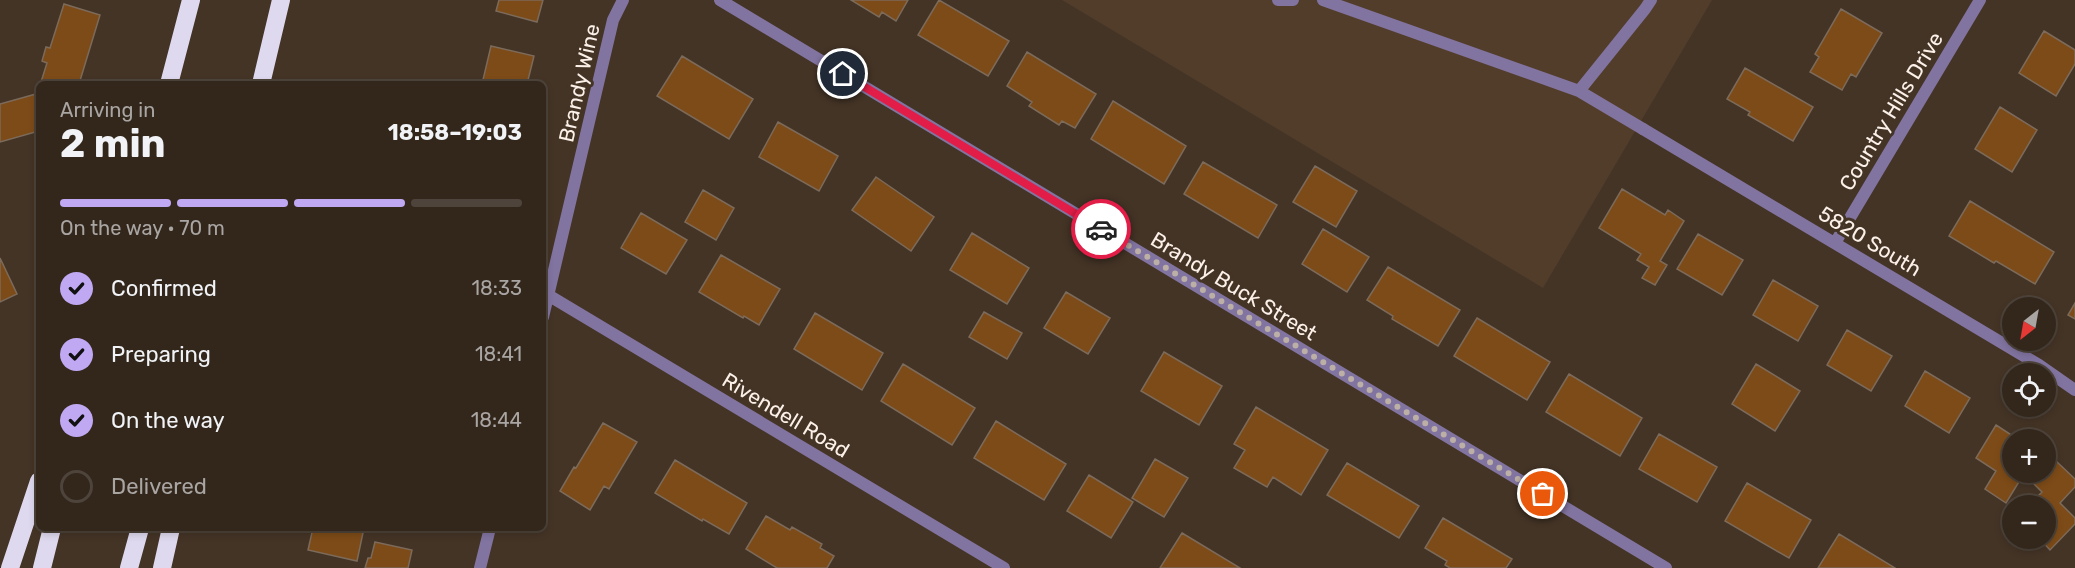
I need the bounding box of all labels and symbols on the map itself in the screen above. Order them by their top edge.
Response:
street label: Brandy Wine [553,21,605,145]
street label: Country Hills Drive [1834,27,1948,195]
pin [817,48,868,99]
courier [1071,199,1131,259]
street label: 5820 South [1814,201,1926,281]
street label: Brandy Buck Street [1146,226,1322,346]
north arrow [2002,297,2056,351]
street label: Rivendell Road [718,367,854,463]
pin [1517,468,1568,519]

